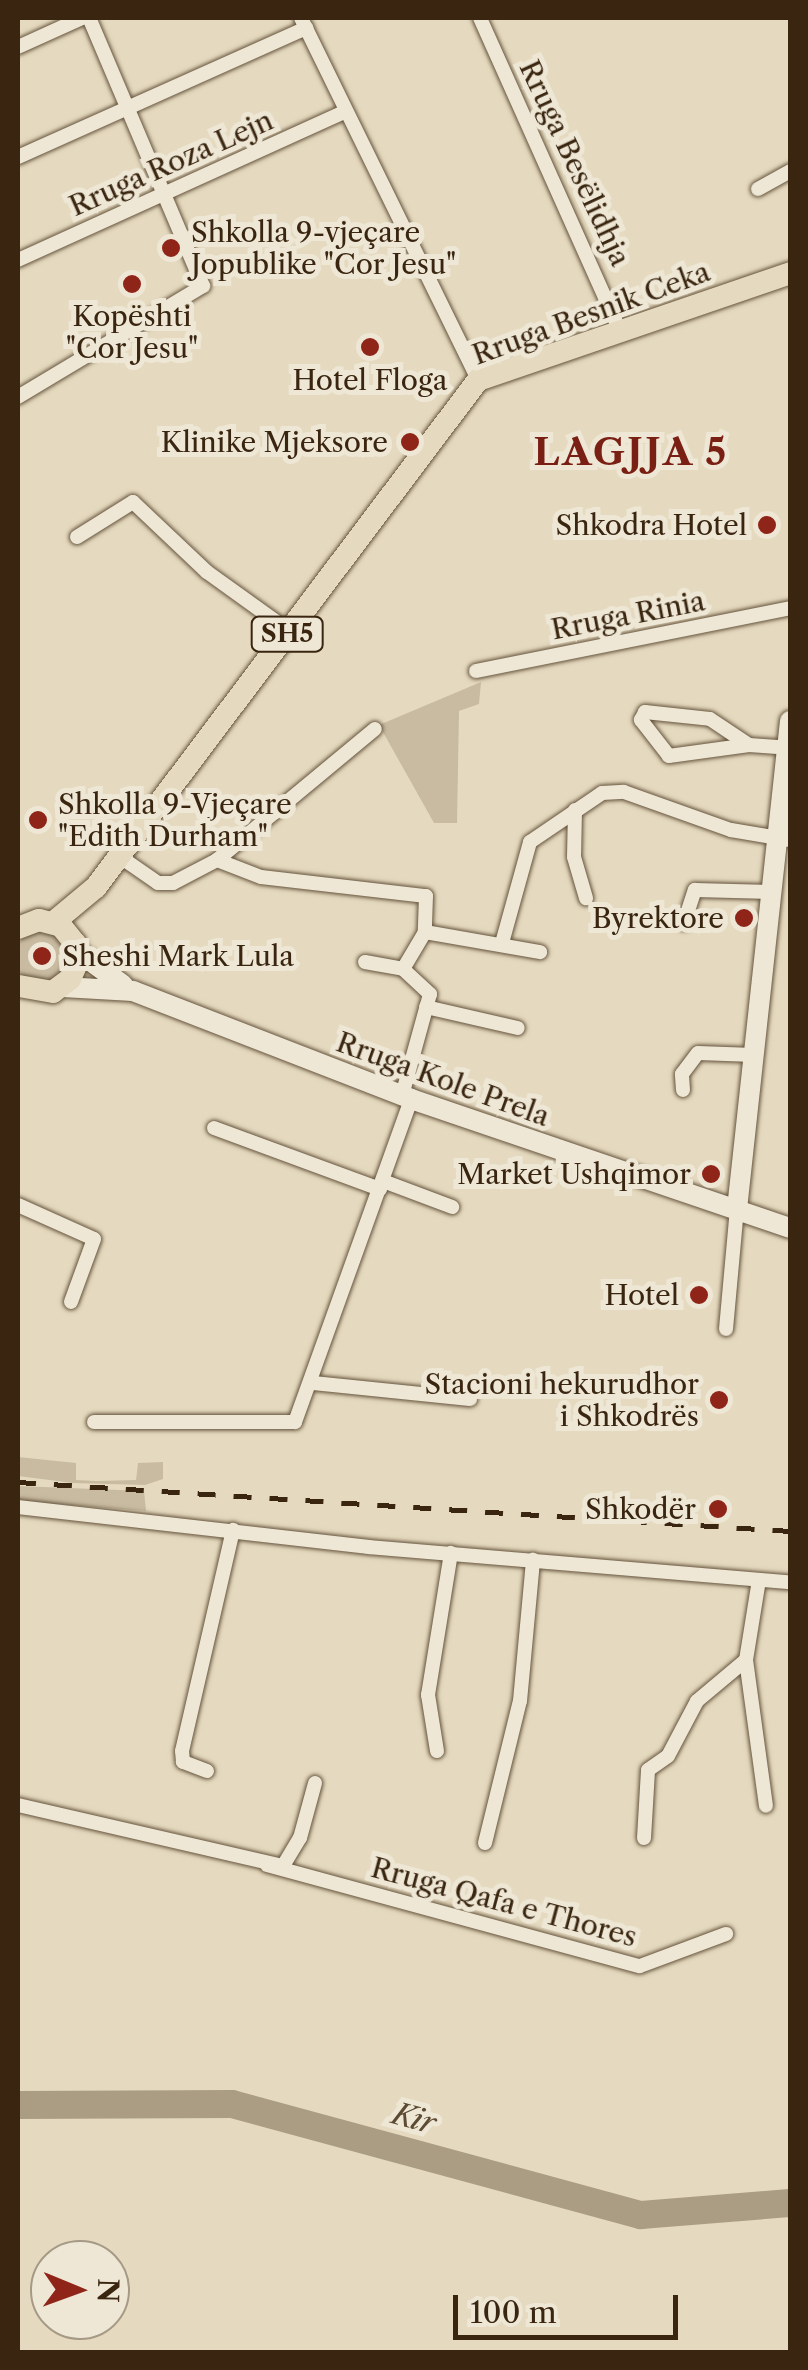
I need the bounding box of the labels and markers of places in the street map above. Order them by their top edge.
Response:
place label: Shkolla 9-vjeçare Jopublike "Cor Jesu" [191,215,457,281]
marker: Shkolla 9-vjeçare Jopublike "Cor Jesu" [160,237,182,259]
marker: Kopështi "Cor Jesu" [121,273,143,295]
place label: Kopështi "Cor Jesu" [65,299,199,365]
marker: Hotel Floga [359,336,381,358]
place label: Hotel Floga [293,363,447,397]
place label: Klinike Mjeksore [161,425,388,459]
marker: Klinike Mjeksore [397,429,423,455]
place label: Shkodra Hotel [555,508,747,542]
marker: Shkodra Hotel [756,514,778,536]
place label: Shkolla 9-Vjeçare "Edith Durham" [58,787,292,853]
marker: Shkolla 9-Vjeçare "Edith Durham" [27,809,49,831]
place label: Byrektore [592,901,724,935]
marker: Byrektore [733,907,755,929]
place label: Sheshi Mark Lula [62,939,295,973]
marker: Sheshi Mark Lula [31,945,53,967]
place label: Market Ushqimor [457,1157,691,1191]
marker: Market Ushqimor [700,1163,722,1185]
place label: Hotel [605,1278,679,1312]
marker: Hotel [688,1284,710,1306]
place label: Stacioni hekurudhor i Shkodrës [424,1367,699,1433]
marker: Stacioni hekurudhor i Shkodrës [708,1389,730,1411]
place label: Shkodër [585,1492,696,1526]
marker: Shkodër [705,1496,731,1522]

